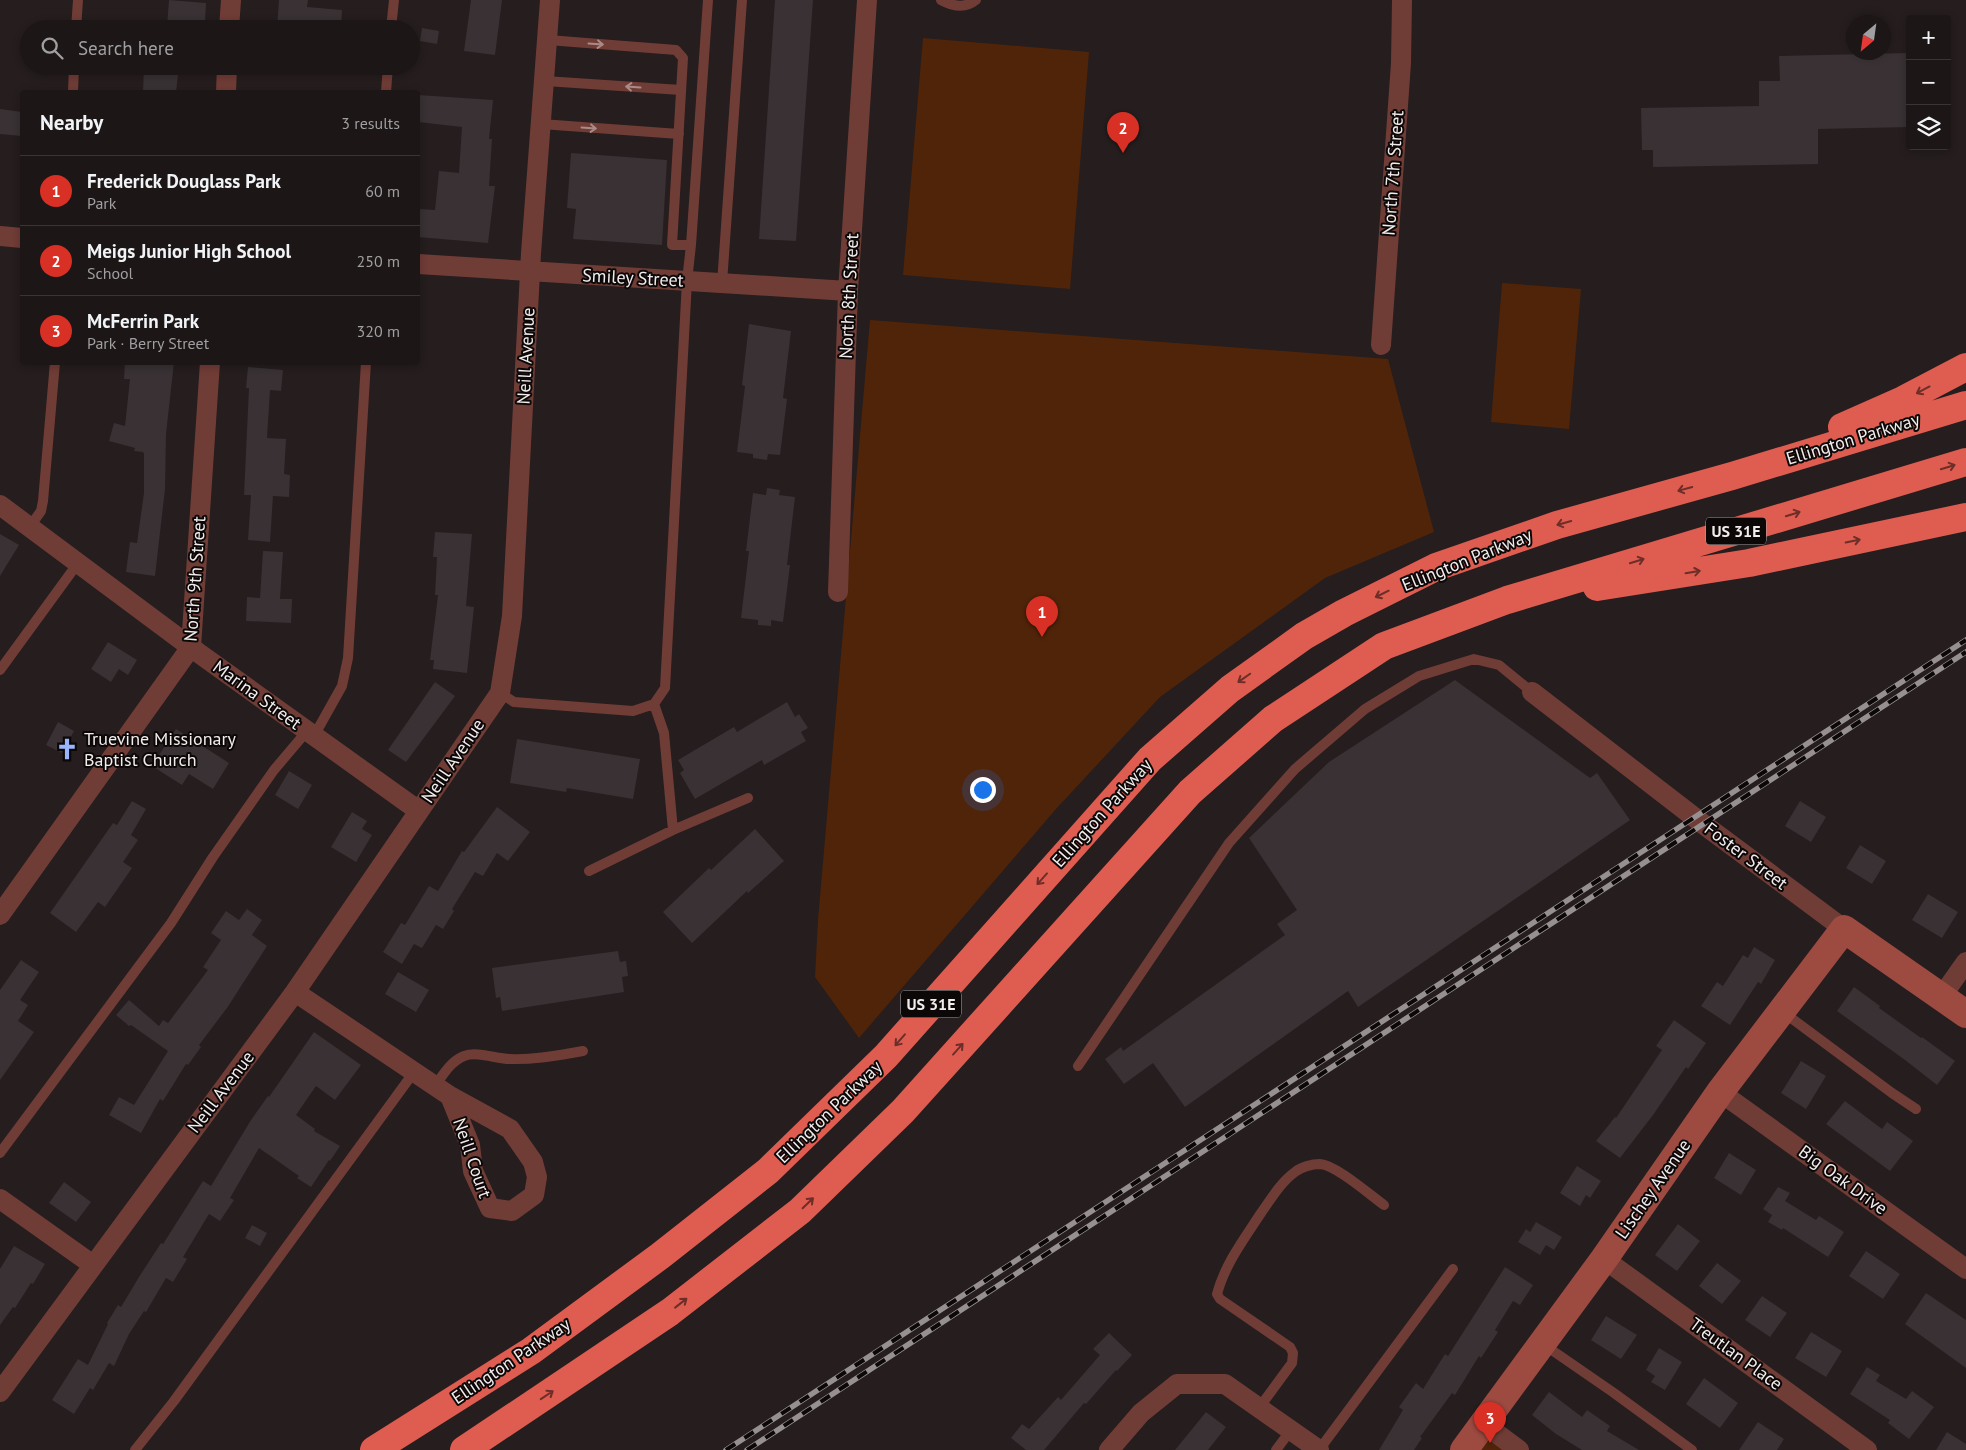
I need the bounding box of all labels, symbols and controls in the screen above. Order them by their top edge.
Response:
north arrow [1846,15,1891,60]
map controls [1906,15,1951,150]
button: + [1906,15,1951,60]
search box [20,20,420,75]
icon: search [38,34,66,62]
text: Search here [78,36,174,60]
one-way arrow [588,39,604,48]
button: − [1906,60,1951,105]
one-way arrow [625,82,641,91]
button: layers [1906,105,1951,150]
text: Nearby [40,109,103,136]
street label: North 7th Street [1377,110,1408,236]
pin: 2 [1107,112,1139,153]
text: 3 results [341,113,400,133]
one-way arrow [581,123,597,133]
text: Frederick Douglass Park [87,169,281,193]
text: 1 [51,181,61,201]
text: 60 m [365,181,400,201]
text: Park [87,193,116,213]
street label: North 8th Street [834,233,863,359]
text: Meigs Junior High School [87,239,291,263]
text: 2 [51,251,61,271]
text: 250 m [357,251,400,271]
text: School [87,263,133,283]
street label: Smiley Street [582,263,684,292]
street label: Neill Avenue [511,307,540,405]
text: McFerrin Park [87,309,199,333]
text: 3 [51,321,61,341]
text: 320 m [357,321,400,341]
text: Park · Berry Street [87,333,209,353]
one-way arrow [1916,386,1931,395]
street label: Ellington Parkway [1783,407,1923,470]
one-way arrow [1940,462,1956,472]
one-way arrow [1677,485,1693,495]
one-way arrow [1784,508,1800,518]
street label: North 9th Street [179,515,210,642]
one-way arrow [1557,518,1573,528]
road number: US 31E [1706,518,1766,544]
street label: Ellington Parkway [1398,523,1536,596]
one-way arrow [1844,536,1860,545]
one-way arrow [1629,555,1645,565]
one-way arrow [1685,567,1701,577]
one-way arrow [1375,590,1390,599]
pin: 1 [1026,596,1058,637]
street label: Marina Street [209,655,306,734]
one-way arrow [1238,673,1251,684]
street label: Neill Avenue [416,714,489,807]
place label: Truevine Missionary Baptist Church [84,727,237,771]
church icon: Truevine Missionary Baptist Church [54,736,80,762]
street label: Ellington Parkway [1047,753,1157,872]
your location [970,777,996,803]
street label: Foster Street [1700,817,1793,894]
one-way arrow [1037,873,1048,886]
road number: US 31E [901,991,961,1018]
one-way arrow [895,1033,906,1046]
one-way arrow [952,1042,964,1055]
street label: Neill Avenue [182,1046,259,1137]
street label: Ellington Parkway [771,1055,887,1168]
street label: Neill Court [448,1115,497,1201]
street label: Lischey Avenue [1610,1134,1695,1243]
street label: Big Oak Drive [1794,1140,1892,1220]
one-way arrow [802,1197,814,1209]
one-way arrow [674,1298,687,1309]
street label: Ellington Parkway [447,1312,575,1409]
street label: Treutlan Place [1685,1312,1787,1395]
one-way arrow [540,1390,554,1401]
pin: 3 [1474,1402,1506,1443]

